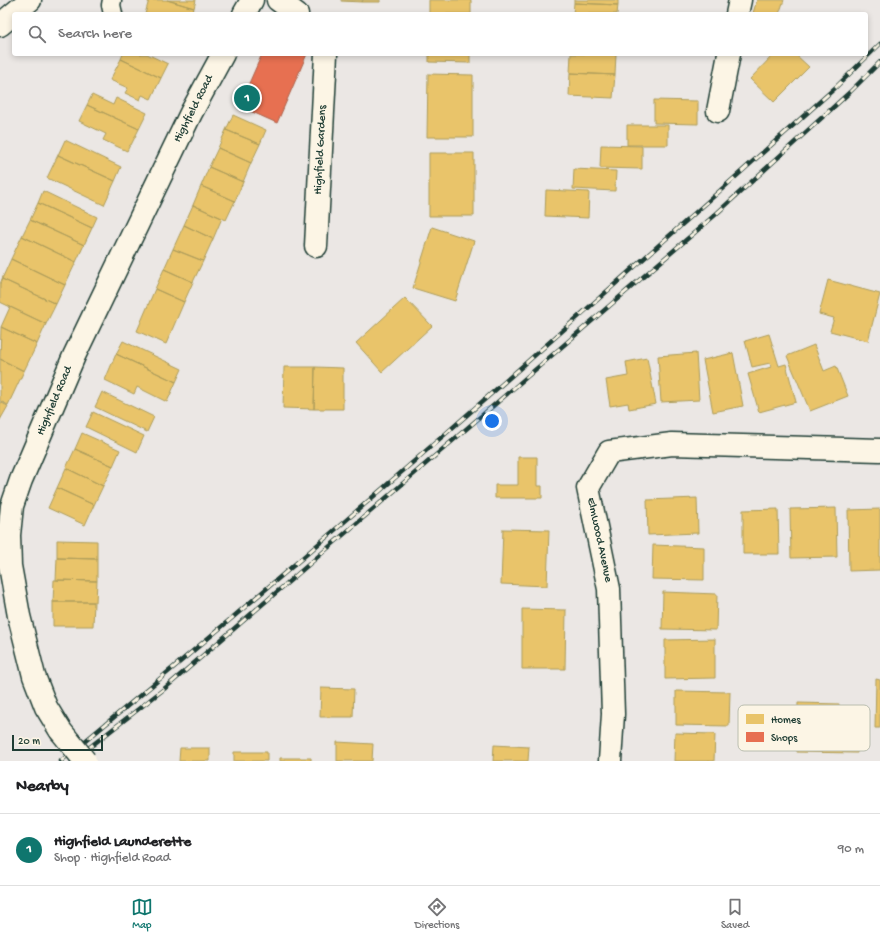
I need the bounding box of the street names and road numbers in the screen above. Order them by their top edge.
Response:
street label: Highfield Road [171,72,217,145]
street label: Highfield Gardens [312,104,330,195]
street label: Highfield Road [34,363,76,438]
street label: Elmwood Avenue [583,496,615,584]

